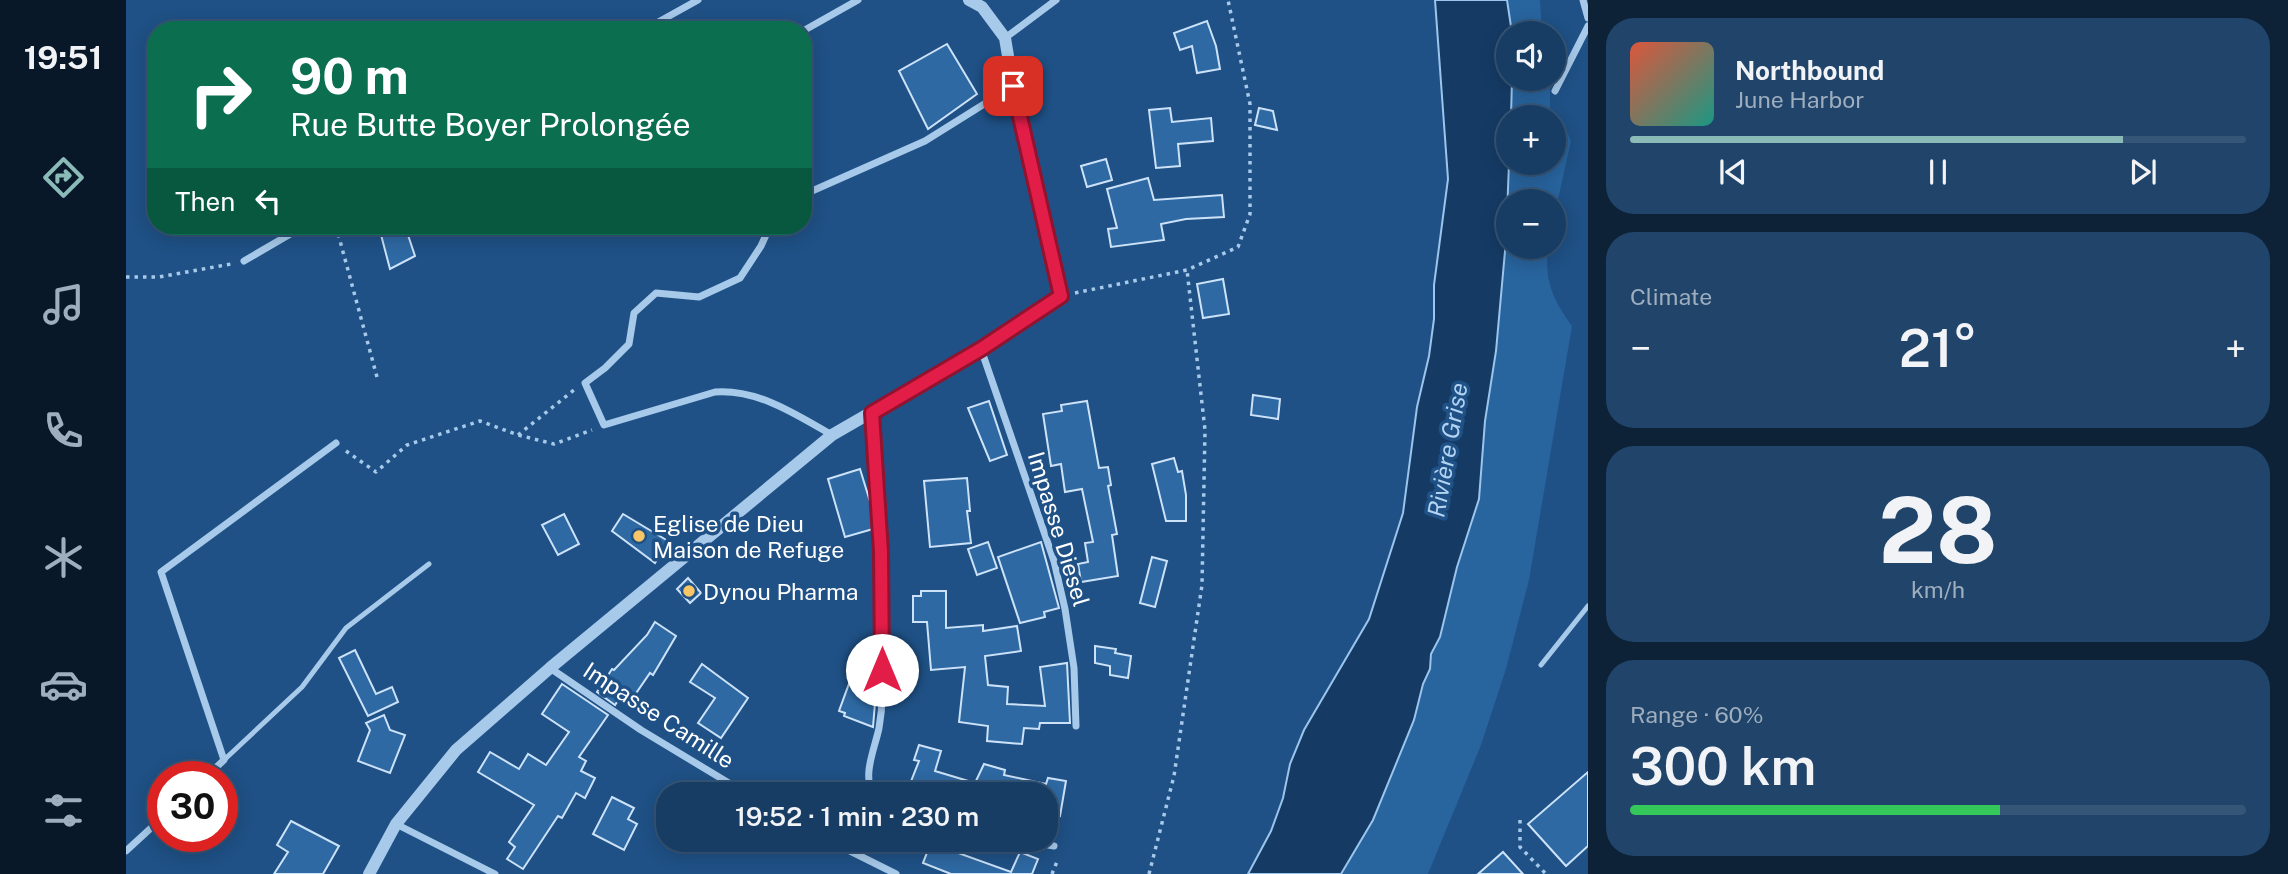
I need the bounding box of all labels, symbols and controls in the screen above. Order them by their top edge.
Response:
map controls [1496,21,1566,259]
button: sound [1496,21,1566,91]
text: 19:51 [24,39,102,76]
text: 90 m [290,47,409,105]
icon: right [175,49,266,140]
text: Northbound [1735,55,1884,86]
pin [983,56,1043,116]
icon: arrive [994,67,1032,105]
text: June Harbor [1735,86,1864,113]
button: + [1496,105,1566,175]
text: Rue Butte Boyer Prolongée [290,106,691,143]
icon: directions [39,153,88,202]
icon: previous [1714,153,1752,191]
icon: pause [1919,153,1957,191]
icon: next [2124,153,2162,191]
icon: left [249,182,287,220]
text: Then [175,186,235,217]
button: − [1496,189,1566,259]
icon: music [39,280,88,329]
text: Climate [1630,283,1712,310]
text: 21° [1899,318,1977,379]
text: − [1630,326,1651,371]
text: + [2225,326,2246,371]
water label: Rivière Grise [1421,381,1473,519]
icon: phone [39,406,88,455]
street label: Impasse Diesel [1023,448,1095,610]
text: 28 [1879,477,1997,583]
place label: Eglise de Dieu Maison de Refuge [653,510,844,563]
marker: Eglise de Dieu Maison de Refuge [631,528,647,544]
icon: climate [39,533,88,582]
text: km/h [1911,576,1965,603]
place label: Dynou Pharma [703,578,859,605]
marker: Dynou Pharma [681,583,697,599]
position arrow [845,633,919,707]
street label: Impasse Camille [578,656,740,774]
icon: car [39,660,88,709]
text: Range · 60% [1630,701,1763,728]
text: 300 km [1630,736,1816,797]
speed limit sign: 30 [147,761,238,852]
icon: filters [39,786,88,835]
text: 19:52 · 1 min · 230 m [735,801,979,832]

